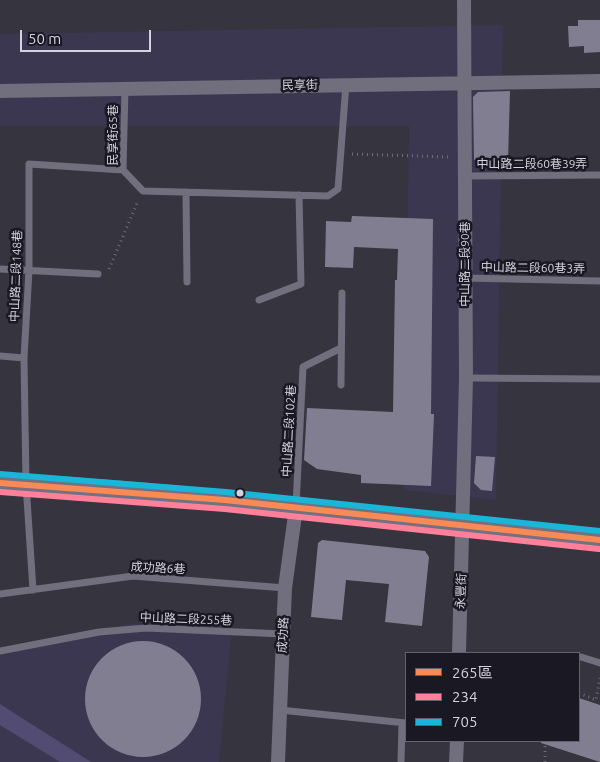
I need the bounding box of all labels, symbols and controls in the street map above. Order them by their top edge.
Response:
scale bar [22,20,154,52]
text: 50 m [28,30,61,47]
street label: 民享街 [282,77,318,93]
street label: 民享街65巷 [106,104,120,166]
street label: 中山路二段60巷39弄 [476,157,588,171]
street label: 中山路二段90巷 [458,221,472,307]
street label: 中山路二段148巷 [7,230,25,322]
street label: 中山路二段60巷3弄 [481,260,585,276]
street label: 中山路二段102巷 [279,385,299,477]
unlabelled marker [235,488,245,498]
street label: 成功路6巷 [130,559,186,577]
street label: 永豐街 [453,573,469,609]
street label: 中山路二段255巷 [140,610,232,628]
street label: 成功路 [275,617,291,653]
legend [405,652,580,742]
text: 265區 [452,664,492,681]
text: 234 [452,688,477,705]
text: 705 [452,713,477,730]

